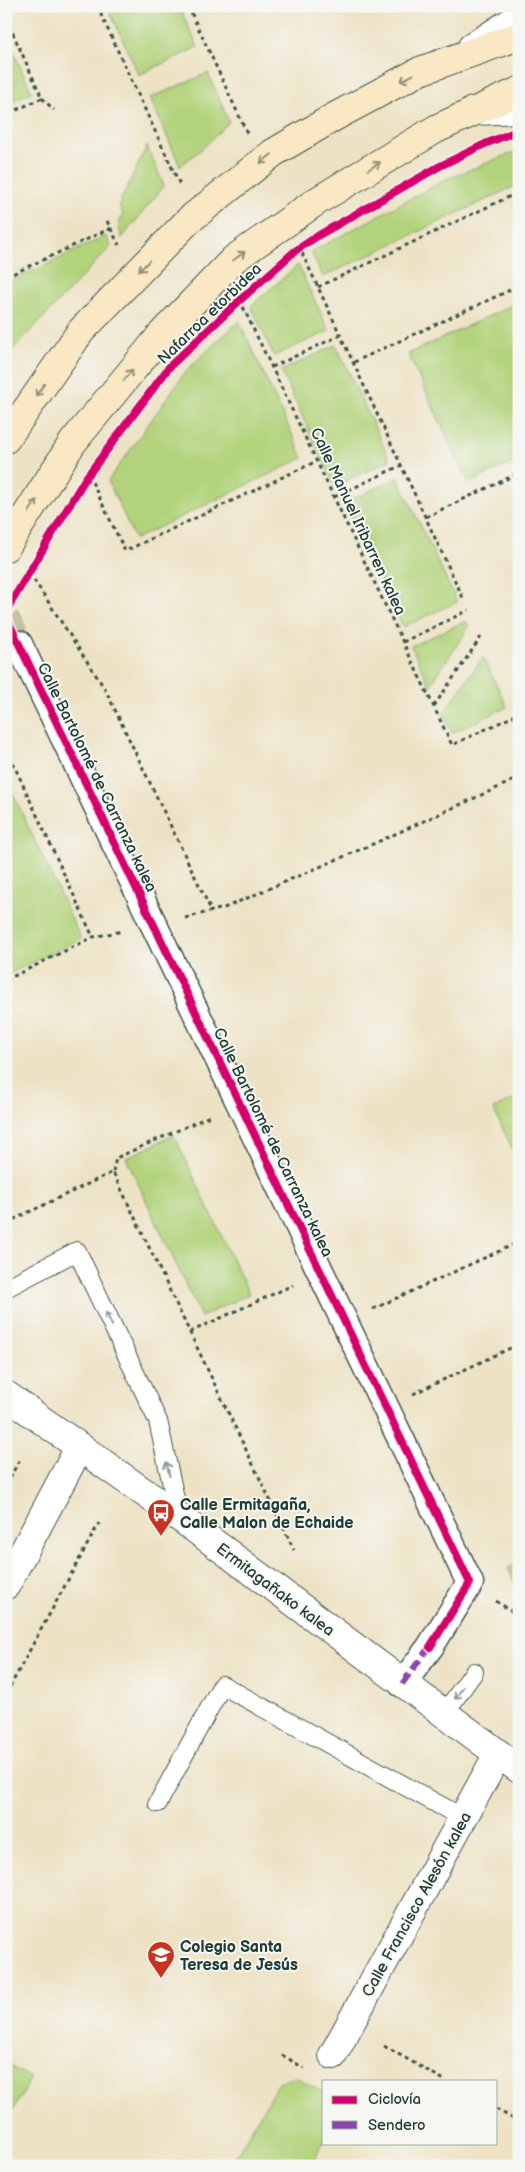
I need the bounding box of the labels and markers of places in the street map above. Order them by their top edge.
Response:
place label: Calle Ermitagaña, Calle Malon de Echaide [180,1496,354,1533]
bus stop icon: Calle Ermitagaña, Calle Malon de Echaide [146,1498,176,1537]
place label: Colegio Santa Teresa de Jesús [180,1938,298,1975]
school or university icon: Colegio Santa Teresa de Jesús [146,1940,176,1979]

